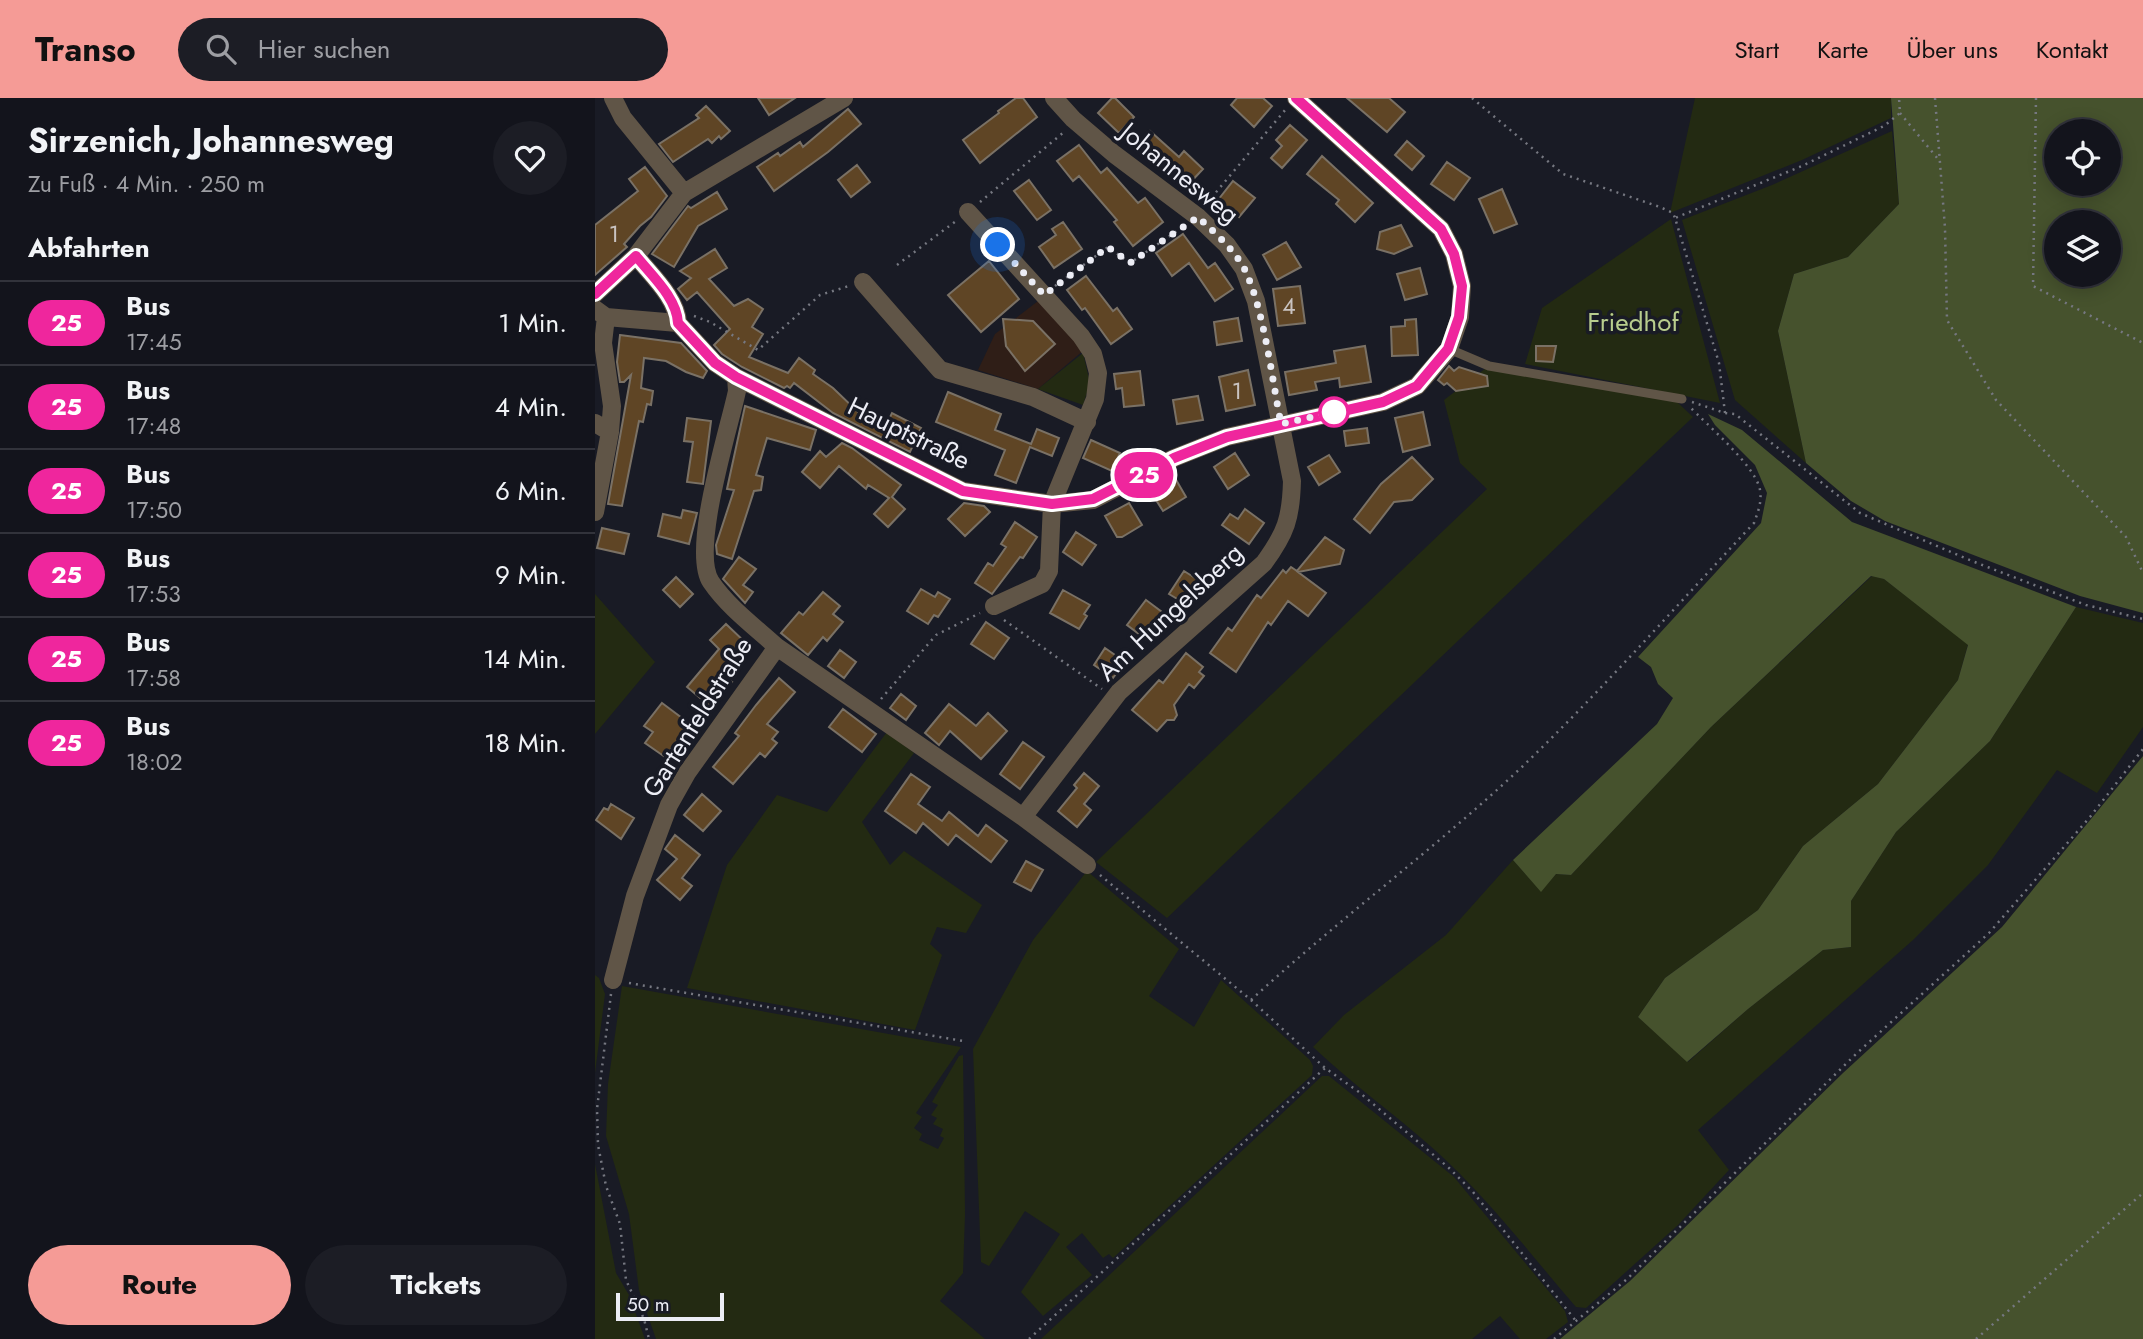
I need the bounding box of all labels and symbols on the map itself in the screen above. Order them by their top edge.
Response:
street label: Johannesweg [1110,111,1248,233]
house number: 1 [609,217,619,251]
your location [980,227,1015,262]
house number: 4 [1282,289,1296,323]
park label: Friedhof [1587,303,1679,341]
house number: 1 [1232,374,1242,408]
street label: Hauptstraße [841,387,977,479]
unlabelled marker [1319,397,1349,427]
line badge: 25 [1113,452,1175,498]
street label: Am Hungelsberg [1089,534,1251,690]
street label: Gartenfeldstraße [632,629,762,805]
scale bar [616,1290,725,1322]

